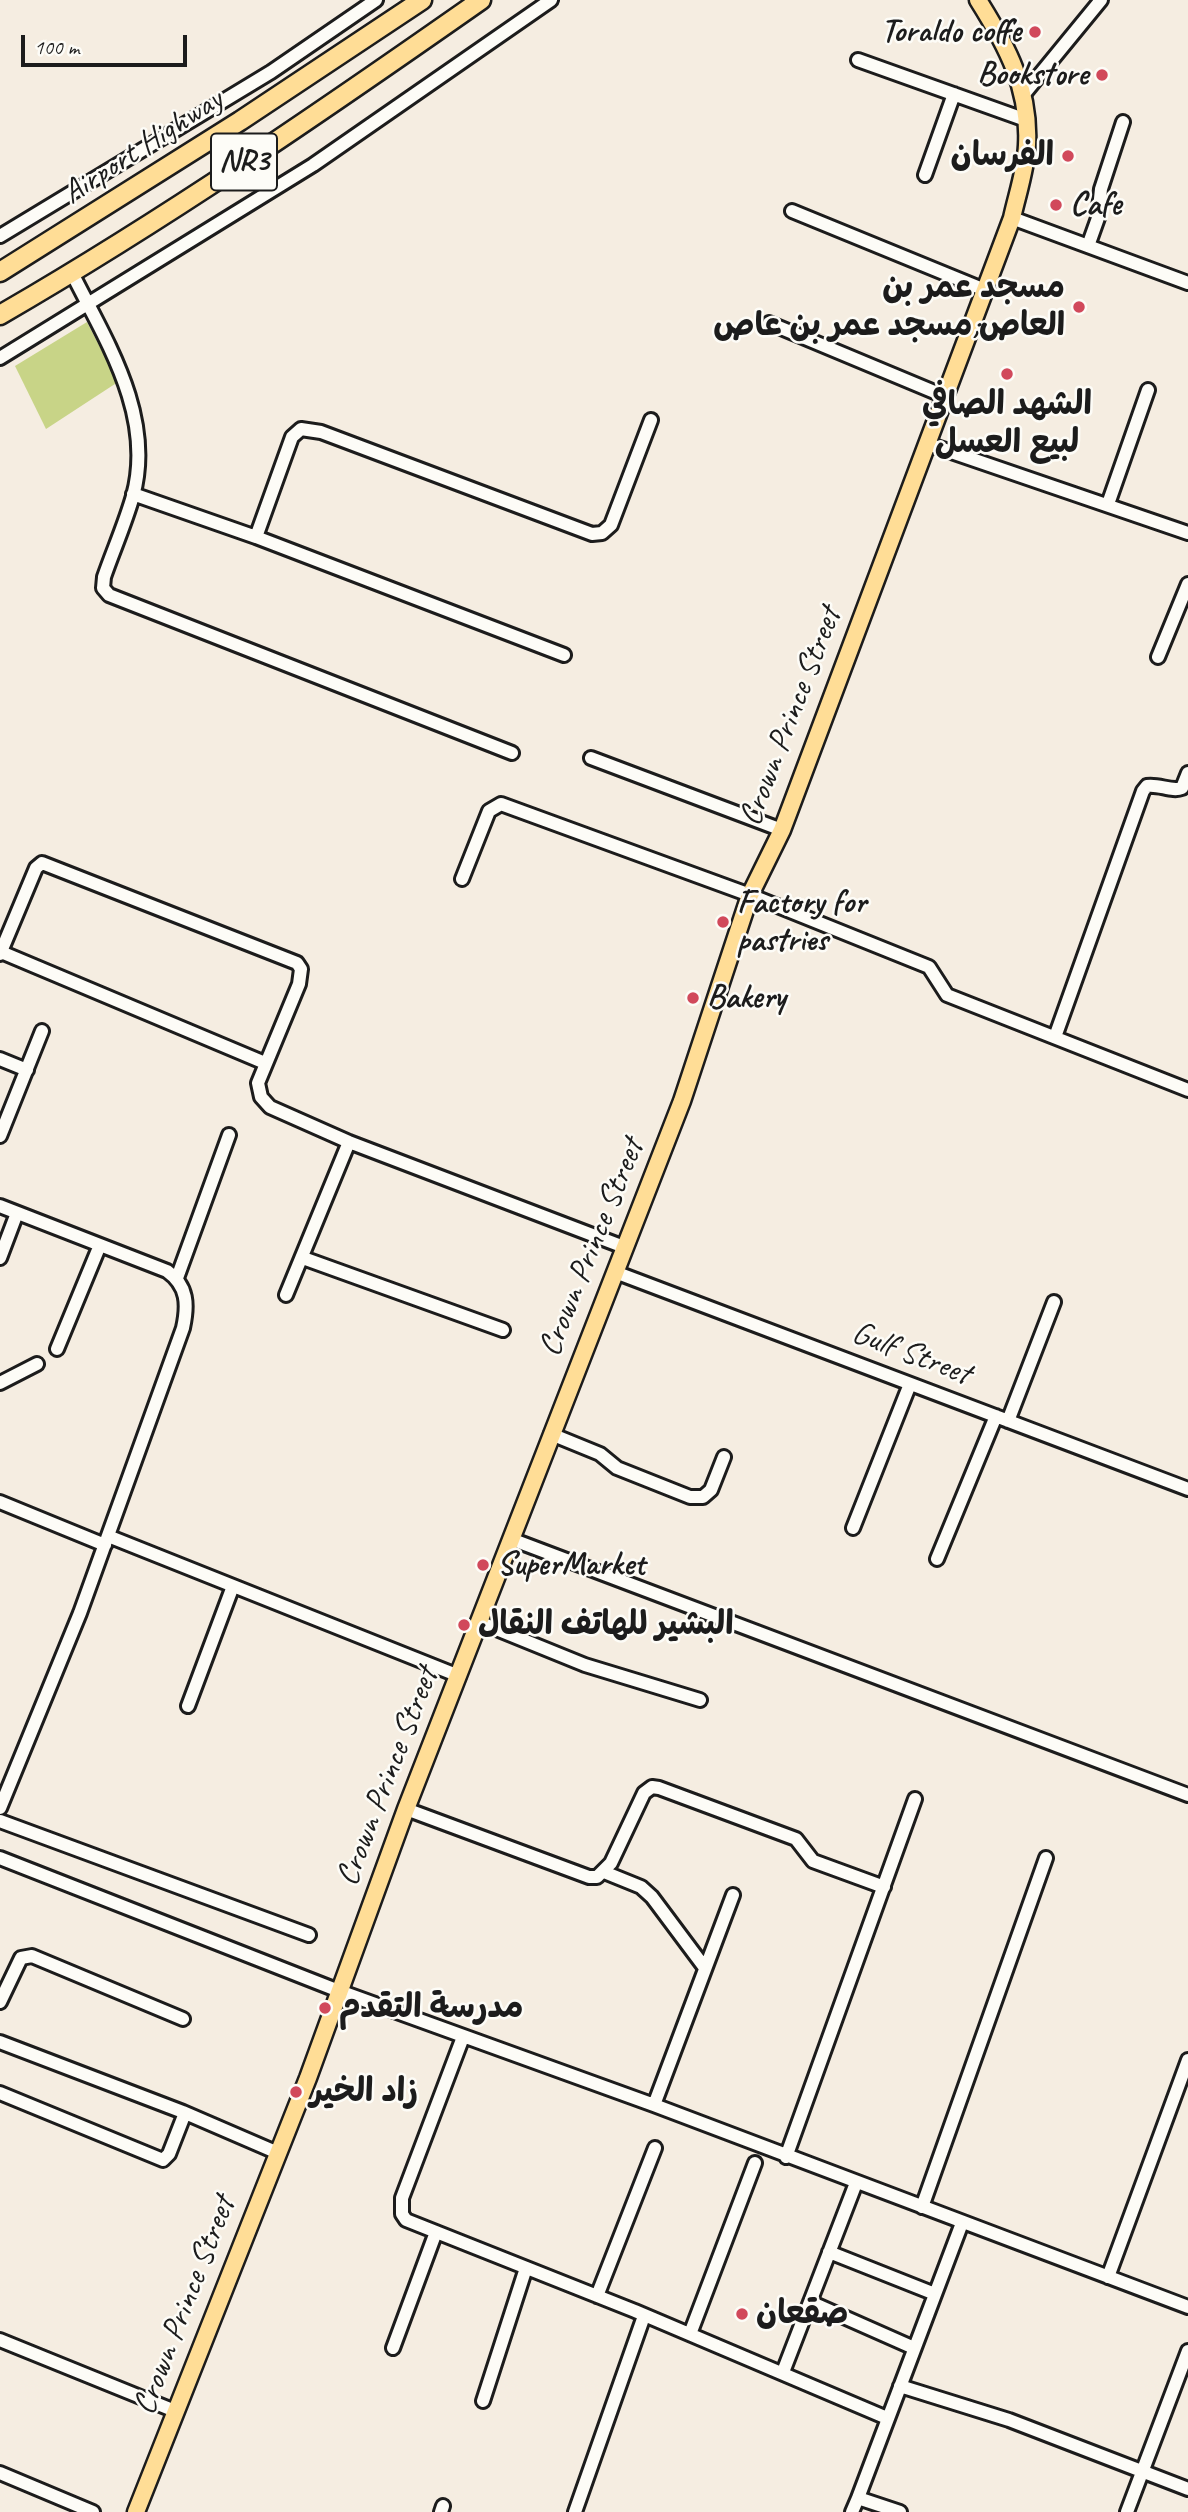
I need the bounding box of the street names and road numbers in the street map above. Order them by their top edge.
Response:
street label: Airport Highway [56,81,230,213]
road number: NR3 [211,134,277,190]
street label: Crown Prince Street [731,602,851,832]
street label: Crown Prince Street [531,1134,653,1362]
street label: Gulf Street [846,1313,976,1395]
street label: Crown Prince Street [328,1662,448,1892]
street label: Crown Prince Street [125,2191,245,2421]

